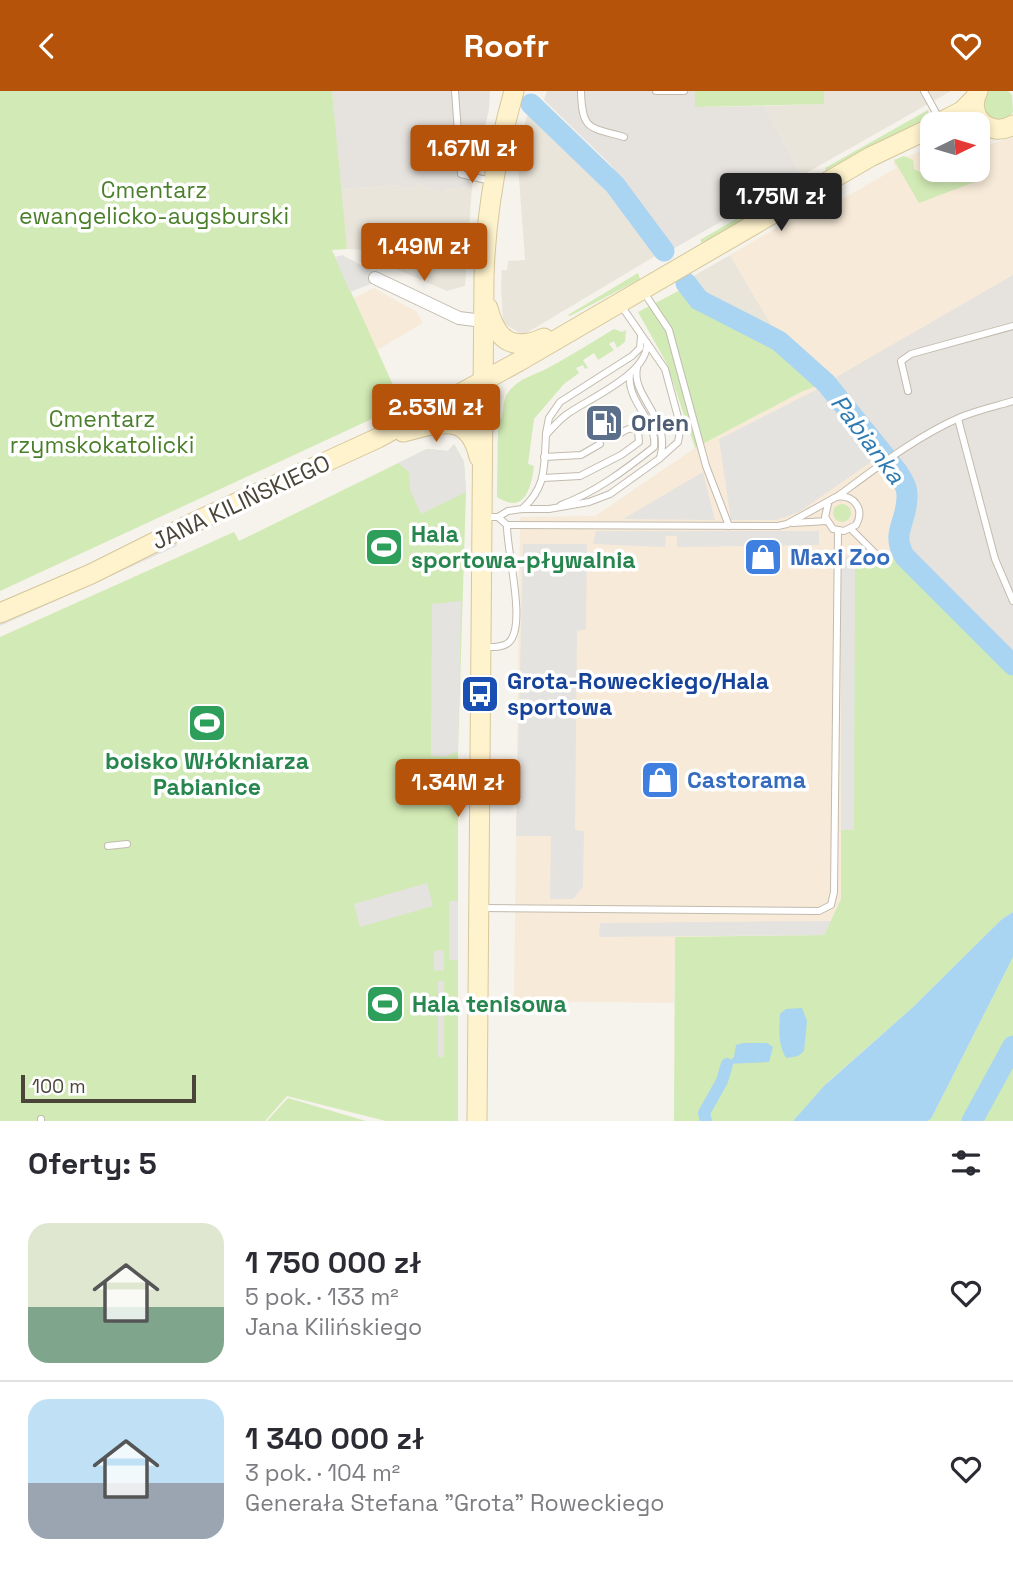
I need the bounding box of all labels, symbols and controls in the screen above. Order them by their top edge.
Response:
text: Roofr [464,26,549,66]
icon: back [28,27,66,65]
icon: heart [947,27,985,65]
north arrow [920,112,990,182]
map controls [920,112,990,182]
pin: 1.67M zł [400,125,544,185]
text: 1.67M zł [426,133,518,163]
pin: 1.75M zł [709,173,853,233]
park label: Cmentarz ewangelicko-augsburski [19,175,289,231]
text: 1.75M zł [736,181,826,211]
pin: 1.49M zł [352,223,496,283]
text: 1.49M zł [377,231,471,261]
pin: 2.53M zł [364,385,508,444]
water label: Pabianka [824,388,912,490]
text: 2.53M zł [388,392,484,422]
fuel station icon: Orlen [583,402,625,444]
park label: Cmentarz rzymskokatolicki [10,404,194,460]
place label: Orlen [631,408,689,438]
street label: JANA KILIŃSKIEGO [147,448,335,556]
place label: Hala sportowa-pływalnia [411,519,636,575]
sports icon: Hala sportowa-pływalnia [363,526,405,568]
shop icon: Maxi Zoo [742,536,784,578]
place label: Maxi Zoo [790,542,890,572]
place label: Grota-Roweckiego/Hala sportowa [507,666,769,722]
bus stop icon: Grota-Roweckiego/Hala sportowa [459,673,501,715]
sports icon: boisko Włókniarza Pabianice [186,702,228,744]
place label: boisko Włókniarza Pabianice [105,746,309,802]
pin: 1.34M zł [386,759,530,819]
shop icon: Castorama [639,759,681,801]
place label: Castorama [687,765,806,795]
text: 1.34M zł [411,767,505,797]
sports icon: Hala tenisowa [364,983,406,1025]
place label: Hala tenisowa [412,989,567,1019]
scale bar [21,1072,196,1104]
text: 100 m [32,1074,86,1099]
text: Oferty: 5 [28,1144,157,1183]
icon: filters [947,1144,985,1182]
text: 1 750 000 zł [245,1243,422,1282]
icon: home [84,1251,168,1335]
icon: heart [947,1274,985,1312]
text: 5 pok. · 133 m² [245,1282,399,1312]
text: Jana Kilińskiego [245,1312,422,1342]
text: 1 340 000 zł [245,1419,424,1458]
icon: home [84,1427,168,1511]
icon: heart [947,1450,985,1488]
text: 3 pok. · 104 m² [245,1458,400,1488]
text: Generała Stefana "Grota" Roweckiego [245,1488,665,1518]

